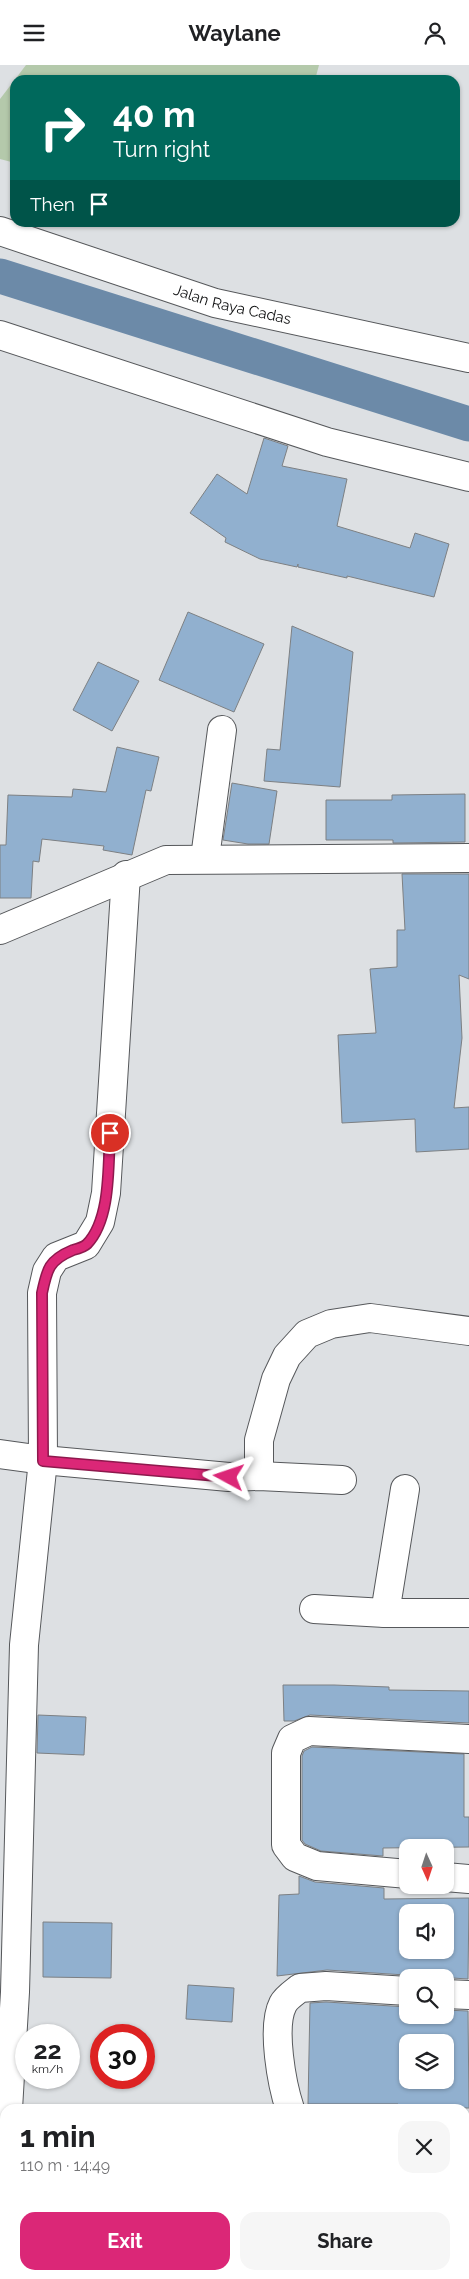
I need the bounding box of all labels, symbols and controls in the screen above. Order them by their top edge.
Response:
icon: menu [20,19,48,47]
icon: person [421,19,449,47]
text: Waylane [188,20,281,46]
text: 40 m [113,94,195,135]
icon: right [30,95,95,160]
text: Turn right [113,136,210,162]
icon: arrive [85,190,113,218]
text: Then [30,193,75,215]
street label: Jalan Raya Cadas [171,281,293,328]
pin [89,1112,131,1154]
icon: arrive [96,1119,124,1147]
position arrow [202,1450,254,1502]
north arrow [399,1839,454,1894]
map controls [399,1839,454,2089]
button: sound [399,1904,454,1959]
button: search [399,1969,454,2024]
speed limit sign: 30 [90,2024,155,2089]
button: layers [399,2034,454,2089]
text: 22 [33,2035,62,2065]
text: km/h [32,2062,63,2076]
text: 1 min [20,2119,96,2154]
button: close [398,2121,450,2173]
text: 110 m · 14:49 [20,2156,110,2175]
button: Exit [20,2212,230,2270]
button: Share [240,2212,450,2270]

